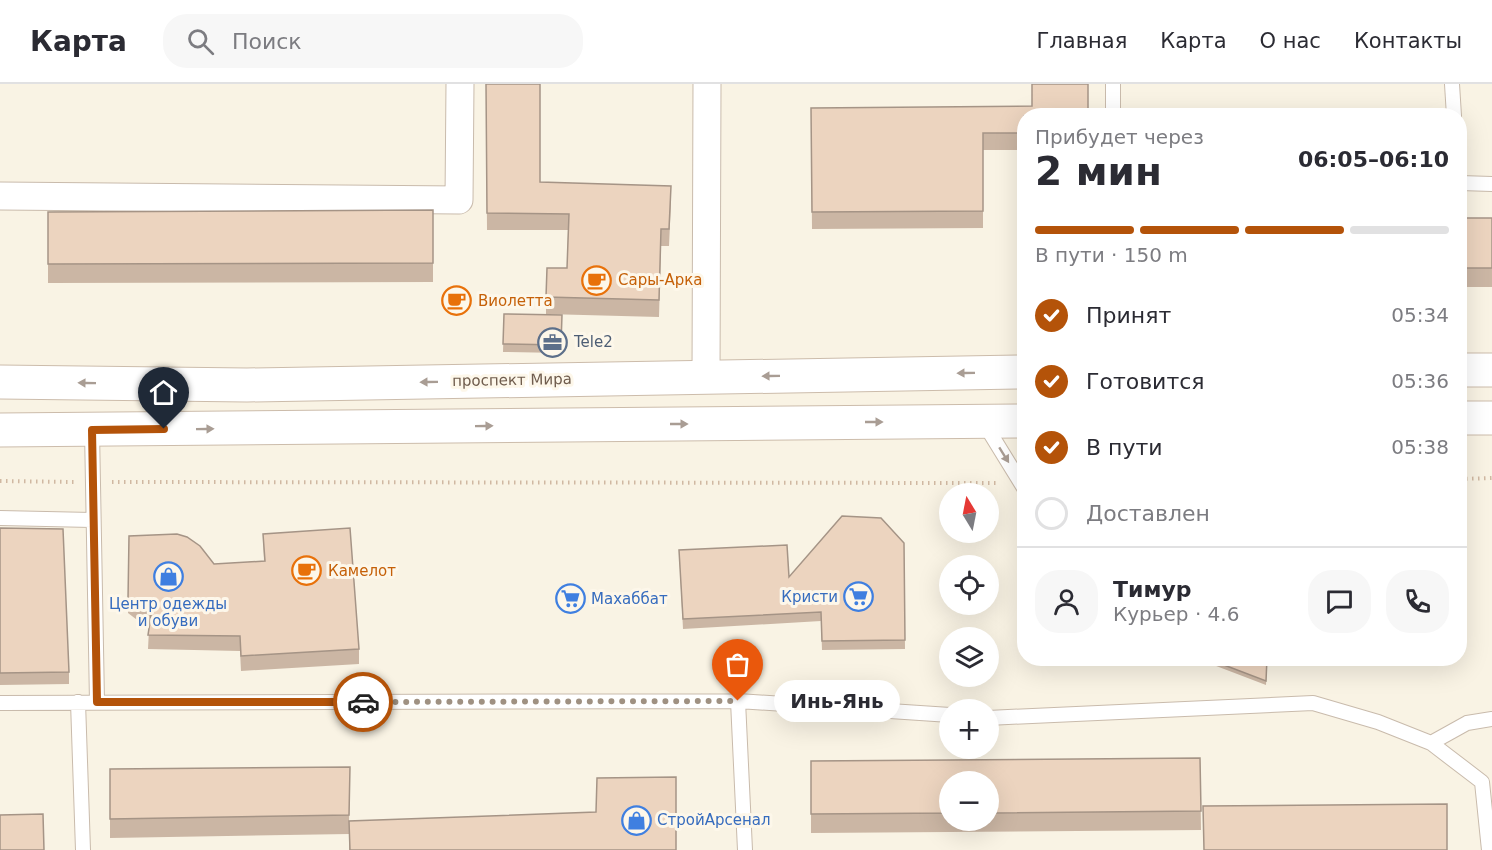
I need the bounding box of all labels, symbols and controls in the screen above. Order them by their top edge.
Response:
search box [163,14,583,68]
text: Карта [30,25,127,58]
icon: search [184,25,217,58]
text: Поиск [232,29,302,54]
text: Главная [1037,29,1127,53]
text: Карта [1160,29,1227,53]
text: О нас [1260,29,1321,53]
text: Контакты [1354,29,1462,53]
text: Прибудет через [1035,125,1204,149]
text: 06:05–06:10 [1298,147,1449,172]
text: 2 мин [1035,149,1162,194]
text: В пути · 150 m [1035,243,1188,267]
cafe icon: Сары-Арка [581,264,613,296]
place label: Сары-Арка [618,271,702,289]
cafe icon: Виолетта [441,285,473,317]
place label: Виолетта [478,292,553,310]
icon: check [1035,299,1068,332]
text: Принят [1086,303,1171,328]
text: 05:34 [1391,303,1449,327]
office icon: Tele2 [537,326,569,358]
place label: Tele2 [573,333,613,351]
icon: check [1035,365,1068,398]
pin [138,367,189,429]
one-way arrow [957,368,976,378]
text: Готовится [1086,369,1205,394]
text: 05:36 [1391,369,1449,393]
street label: проспект Мира [452,370,572,390]
one-way arrow [762,371,781,381]
icon: home [147,376,180,409]
one-way arrow [420,377,439,386]
one-way arrow [78,378,97,388]
one-way arrow [865,417,884,427]
one-way arrow [670,419,689,429]
one-way arrow [475,421,494,431]
one-way arrow [196,424,215,434]
icon: check [1035,431,1068,464]
text: В пути [1086,435,1163,460]
text: 05:38 [1391,435,1449,459]
one-way arrow [998,447,1009,463]
north arrow [939,483,999,543]
map controls [939,483,999,831]
text: Доставлен [1086,501,1210,526]
cafe icon: Камелот [291,555,323,587]
button: locate [939,555,999,615]
shop icon: Центр одежды и обуви [152,561,184,593]
place label: Камелот [328,562,396,580]
button: person [1035,570,1098,633]
button: chat [1308,570,1371,633]
button: phone [1386,570,1449,633]
text: Тимур [1113,577,1192,602]
supermarket icon: Кристи [843,581,875,613]
supermarket icon: Махаббат [554,583,586,615]
place label: Кристи [781,588,838,606]
place label: Махаббат [591,590,668,608]
place label: Центр одежды и обуви [109,595,227,630]
text: Курьер · 4.6 [1113,602,1239,626]
button: layers [939,627,999,687]
pin [712,639,763,701]
icon: bag [721,648,754,681]
courier [333,672,393,732]
callout: Инь-Янь [774,680,900,722]
icon: car [347,686,380,719]
text: Инь-Янь [790,689,884,713]
button: + [939,699,999,759]
button: − [939,771,999,831]
shop icon: СтройАрсенал [620,804,652,836]
place label: СтройАрсенал [657,811,771,829]

